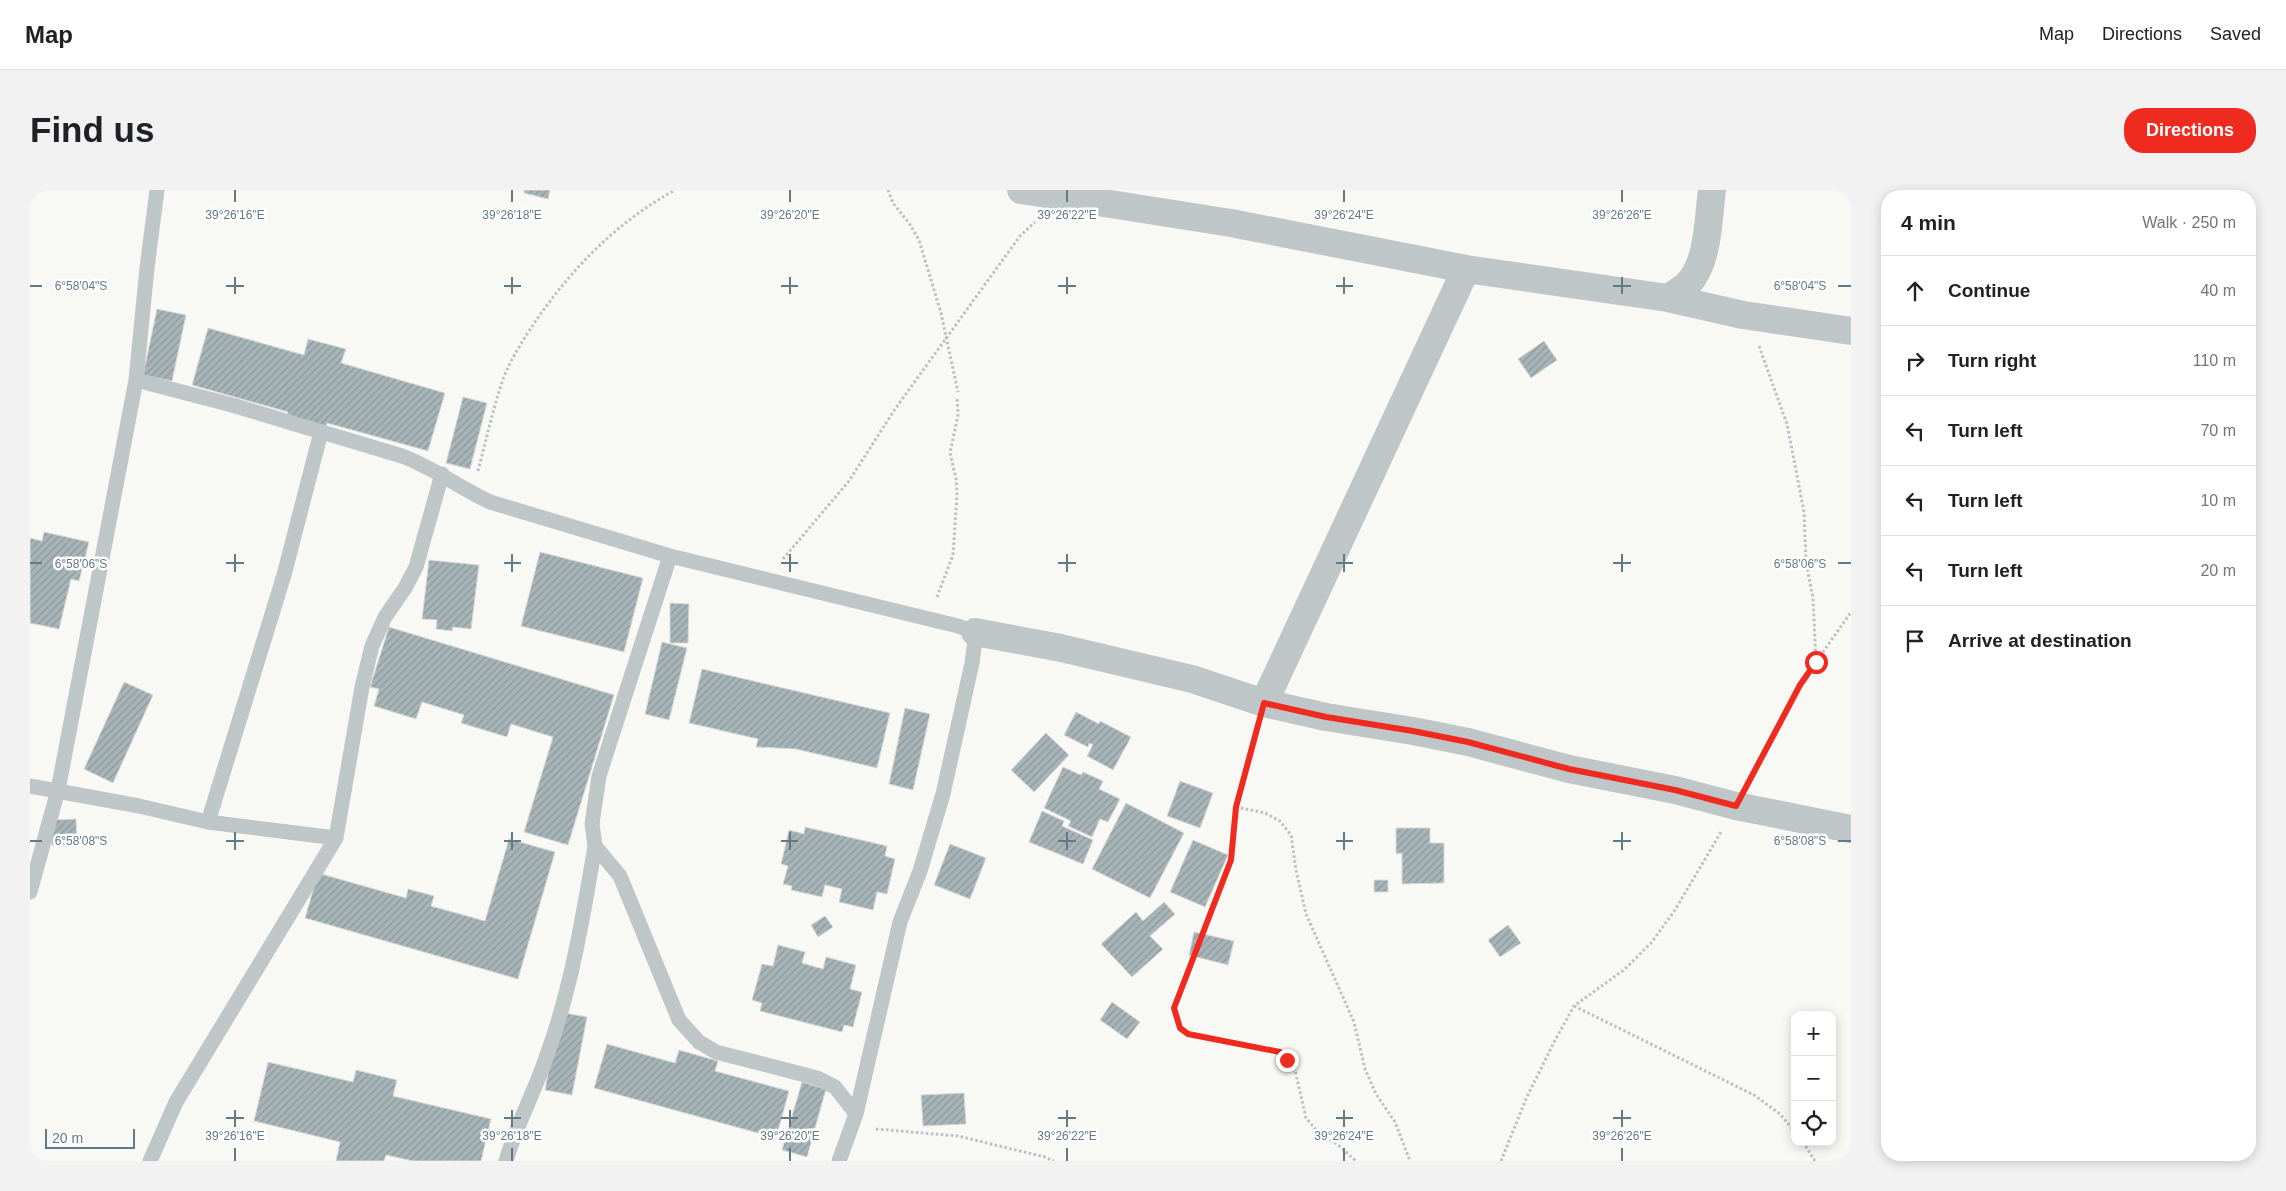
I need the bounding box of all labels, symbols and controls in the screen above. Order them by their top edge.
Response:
text: Map [25,21,73,48]
text: Map [2039,24,2074,44]
text: Directions [2102,24,2182,44]
text: Saved [2210,24,2261,44]
button: Directions [2124,108,2256,153]
text: Find us [30,110,154,149]
text: 39°26'16"E [205,208,265,222]
text: 39°26'18"E [482,208,542,222]
text: 39°26'20"E [760,208,820,222]
text: 39°26'22"E [1037,208,1097,222]
text: 39°26'24"E [1314,208,1374,222]
text: 39°26'26"E [1592,208,1652,222]
text: 4 min [1901,211,1956,234]
text: Walk · 250 m [2142,214,2236,231]
icon: ahead [1901,277,1929,305]
text: 6°58'04"S [55,279,107,293]
text: 6°58'04"S [1774,279,1826,293]
text: Continue [1948,280,2030,301]
text: 40 m [2200,282,2236,299]
icon: right [1901,347,1929,375]
text: Turn right [1948,350,2036,371]
text: 110 m [2193,352,2236,369]
icon: left [1901,417,1929,445]
text: Turn left [1948,420,2023,441]
text: 70 m [2200,422,2236,439]
icon: left [1901,487,1929,515]
text: Turn left [1948,490,2023,511]
text: 10 m [2200,492,2236,509]
text: 6°58'06"S [55,557,107,571]
text: 6°58'06"S [1774,557,1826,571]
icon: left [1901,557,1929,585]
text: Turn left [1948,560,2023,581]
text: 20 m [2200,562,2236,579]
icon: arrive [1901,627,1929,655]
text: Arrive at destination [1948,630,2132,651]
route start [1805,651,1828,674]
text: 6°58'08"S [55,834,107,848]
text: 6°58'08"S [1774,834,1826,848]
map controls [1791,1011,1836,1146]
button: + [1791,1011,1836,1056]
route end [1276,1049,1299,1072]
button: − [1791,1056,1836,1101]
button: locate [1791,1101,1836,1146]
scale bar [45,1126,135,1149]
text: 39°26'16"E [205,1129,265,1143]
text: 39°26'18"E [482,1129,542,1143]
text: 39°26'20"E [760,1129,820,1143]
text: 39°26'22"E [1037,1129,1097,1143]
text: 39°26'24"E [1314,1129,1374,1143]
text: 39°26'26"E [1592,1129,1652,1143]
text: 20 m [52,1130,83,1146]

